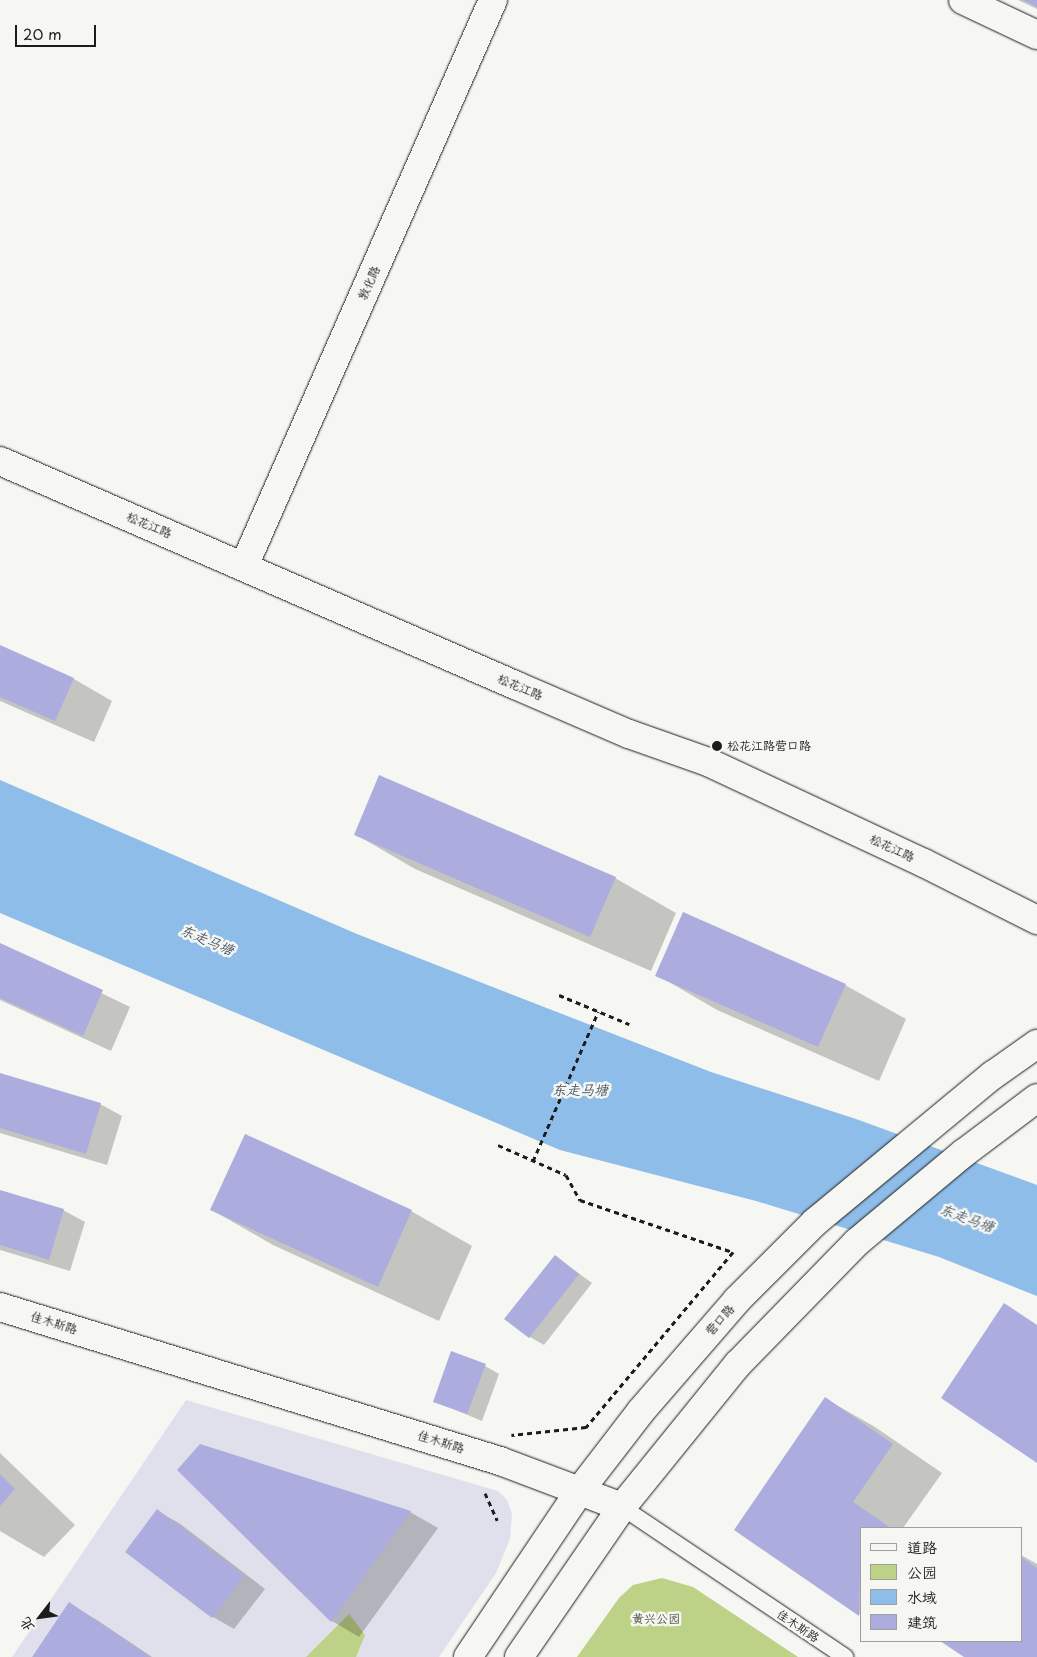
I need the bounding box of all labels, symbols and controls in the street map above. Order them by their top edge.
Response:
scale bar [18,15,99,47]
text: 20 m [23,22,62,45]
street label: 敦化路 [355,264,383,302]
street label: 松花江路 [124,509,174,541]
street label: 松花江路 [495,671,545,703]
place label: 松花江路营口路 [727,739,811,753]
marker: 松花江路营口路 [711,740,723,752]
street label: 松花江路 [867,831,917,865]
water label: 东走马塘 [178,921,236,959]
water label: 东走马塘 [552,1082,608,1098]
water label: 东走马塘 [938,1201,996,1235]
street label: 营口路 [703,1302,737,1338]
street label: 佳木斯路 [29,1309,79,1337]
street label: 佳木斯路 [416,1428,466,1456]
legend [860,1527,1022,1642]
text: 道路 [907,1535,937,1558]
text: 公园 [907,1560,937,1583]
text: 水域 [907,1585,937,1608]
north arrow [15,1592,65,1642]
street label: 佳木斯路 [774,1607,822,1645]
text: 建筑 [907,1610,937,1633]
park label: 黄兴公园 [632,1612,680,1626]
text: 北 [14,1613,39,1636]

